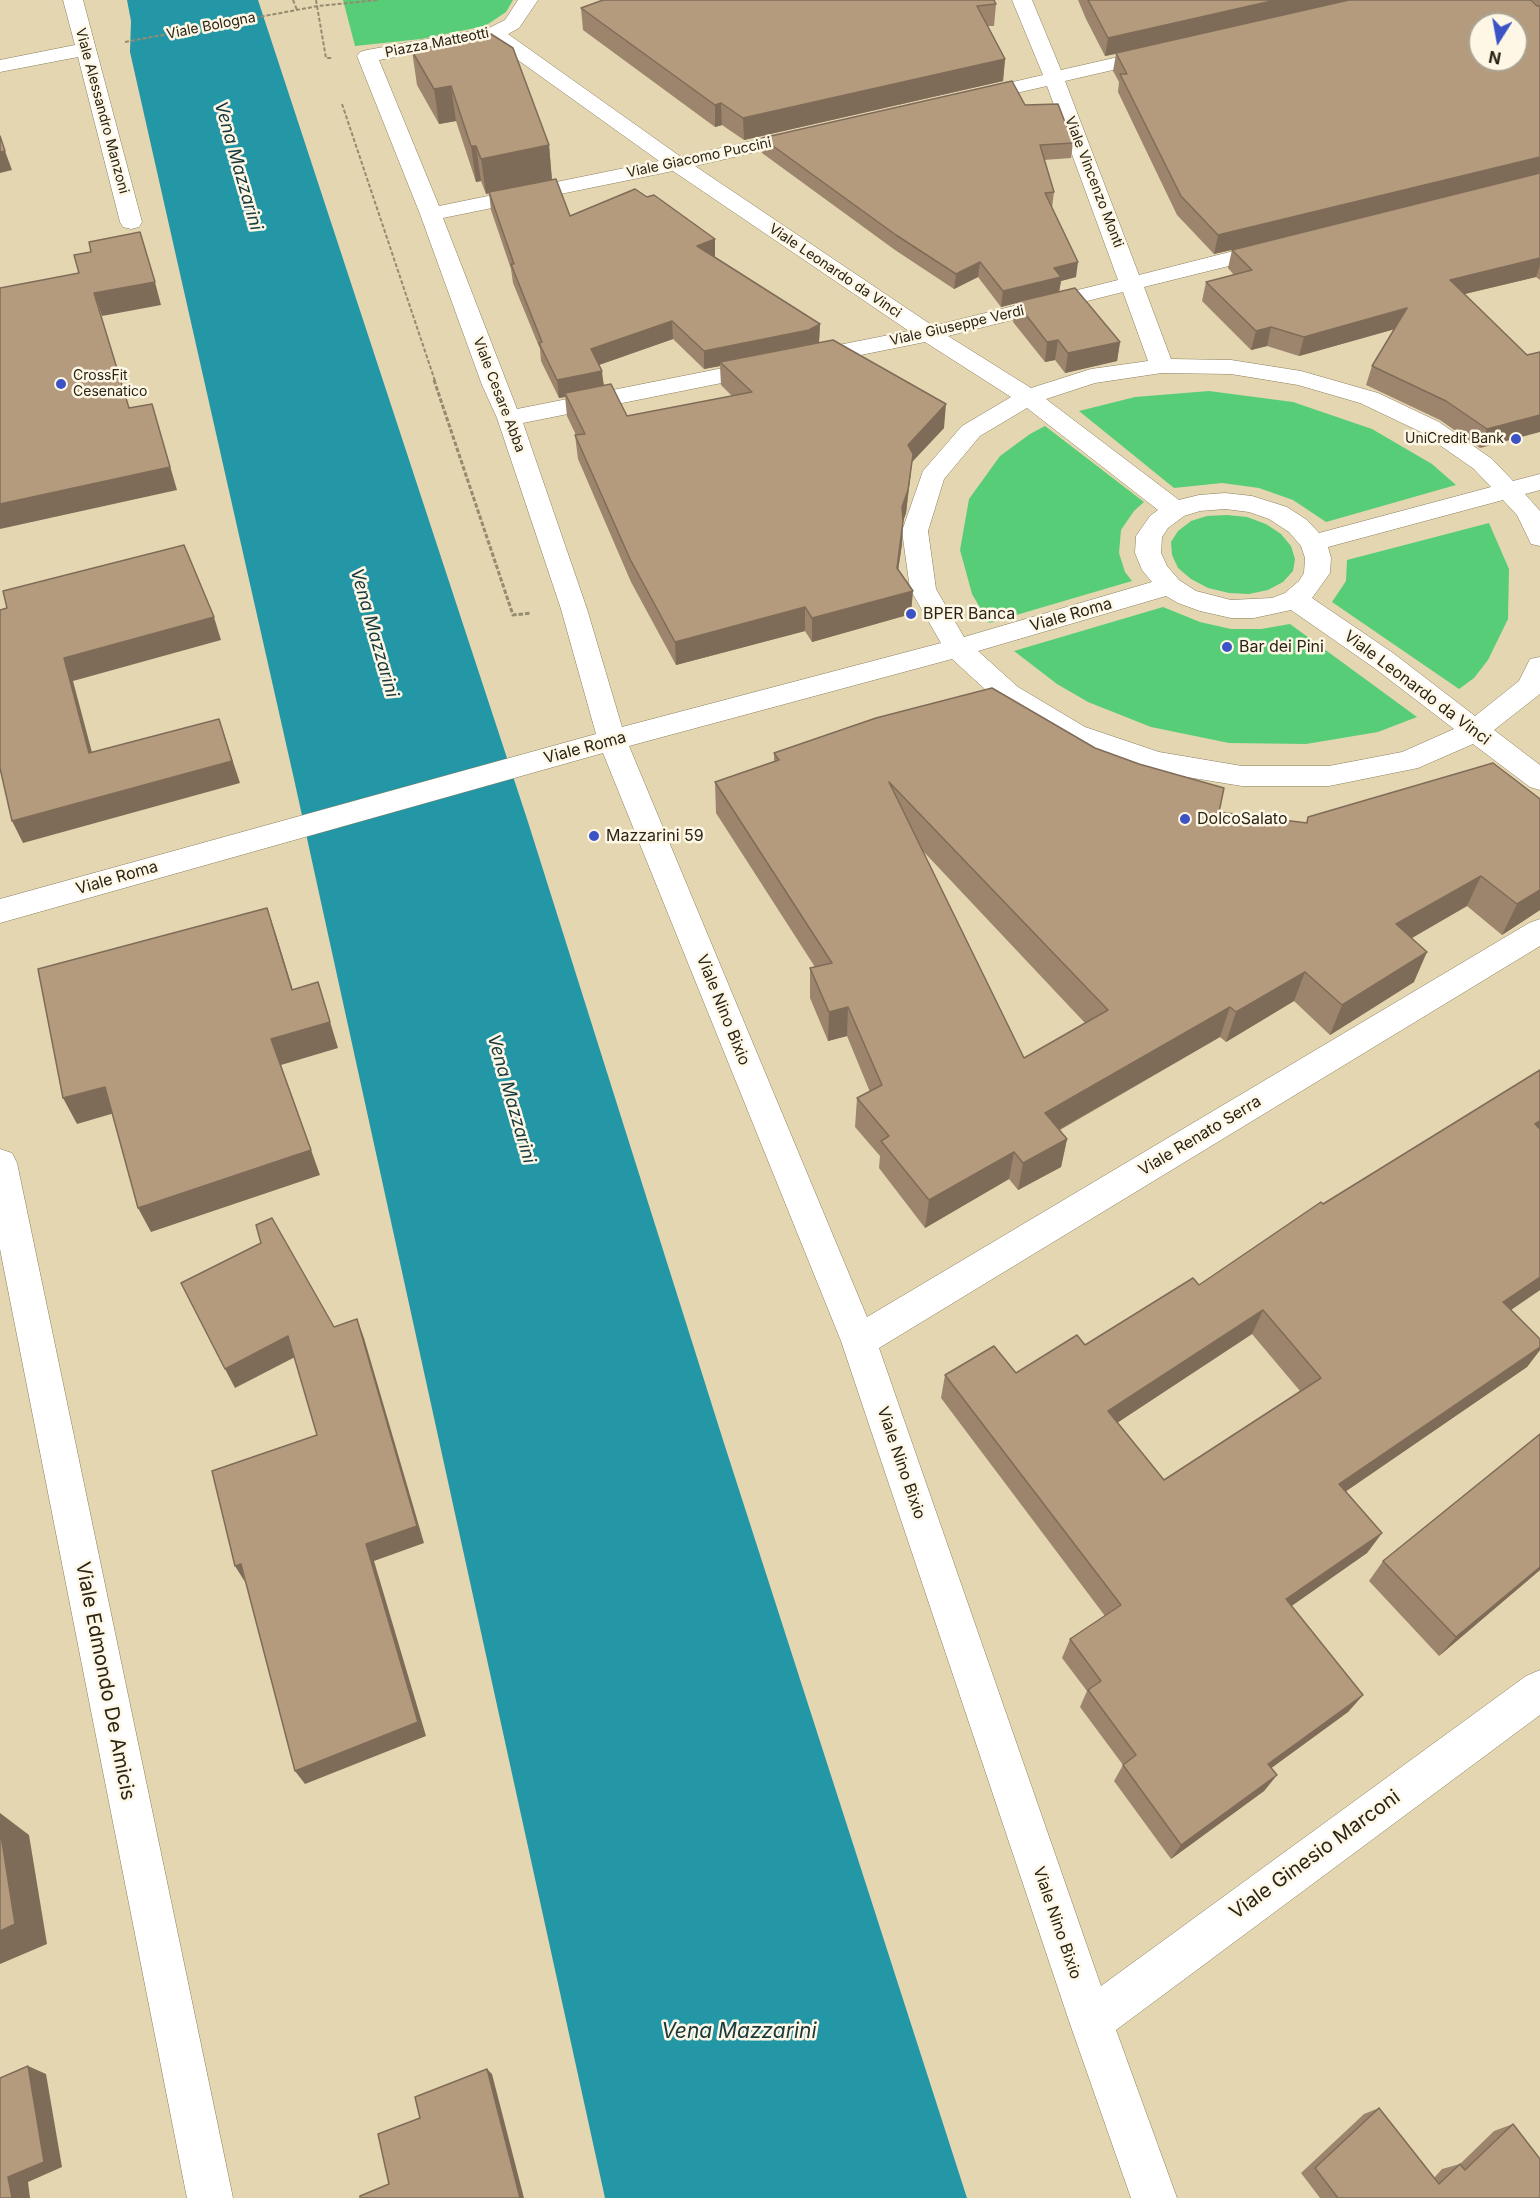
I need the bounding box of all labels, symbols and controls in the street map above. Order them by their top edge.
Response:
street label: Viale Bologna [165,9,257,43]
north arrow [1468,12,1528,72]
street label: Piazza Matteotti [384,25,490,61]
street label: Viale Alessandro Manzoni [72,26,132,196]
text: N [1487,47,1503,69]
water label: Vena Mazzarini [209,99,267,233]
street label: Viale Vincenzo Monti [1061,114,1127,250]
street label: Viale Giacomo Puccini [625,134,773,182]
street label: Viale Leonardo da Vinci [766,220,904,322]
street label: Viale Giuseppe Verdi [888,302,1026,350]
street label: Viale Cesare Abba [469,335,529,455]
place label: CrossFit Cesenatico [73,368,147,400]
marker: CrossFit Cesenatico [54,377,68,391]
place label: UniCredit Bank [1405,431,1504,447]
marker: UniCredit Bank [1509,432,1523,446]
water label: Vena Mazzarini [345,566,403,700]
street label: Viale Roma [1028,594,1114,636]
place label: BPER Banca [923,604,1015,624]
marker: BPER Banca [904,607,918,621]
street label: Viale Leonardo da Vinci [1340,627,1494,749]
place label: Bar dei Pini [1239,637,1324,657]
marker: Bar dei Pini [1220,640,1234,654]
street label: Viale Roma [542,728,628,768]
place label: DolcoSalato [1197,809,1288,829]
marker: DolcoSalato [1178,812,1192,826]
place label: Mazzarini 59 [606,826,704,846]
marker: Mazzarini 59 [587,829,601,843]
street label: Viale Roma [74,857,160,899]
street label: Viale Nino Bixio [692,952,754,1068]
water label: Vena Mazzarini [482,1032,540,1166]
street label: Viale Renato Serra [1135,1092,1265,1180]
street label: Viale Nino Bixio [873,1404,929,1522]
street label: Viale Edmondo De Amicis [70,1560,140,1802]
street label: Viale Ginesio Marconi [1225,1785,1405,1925]
street label: Viale Nino Bixio [1029,1864,1085,1982]
water label: Vena Mazzarini [661,2019,817,2045]

